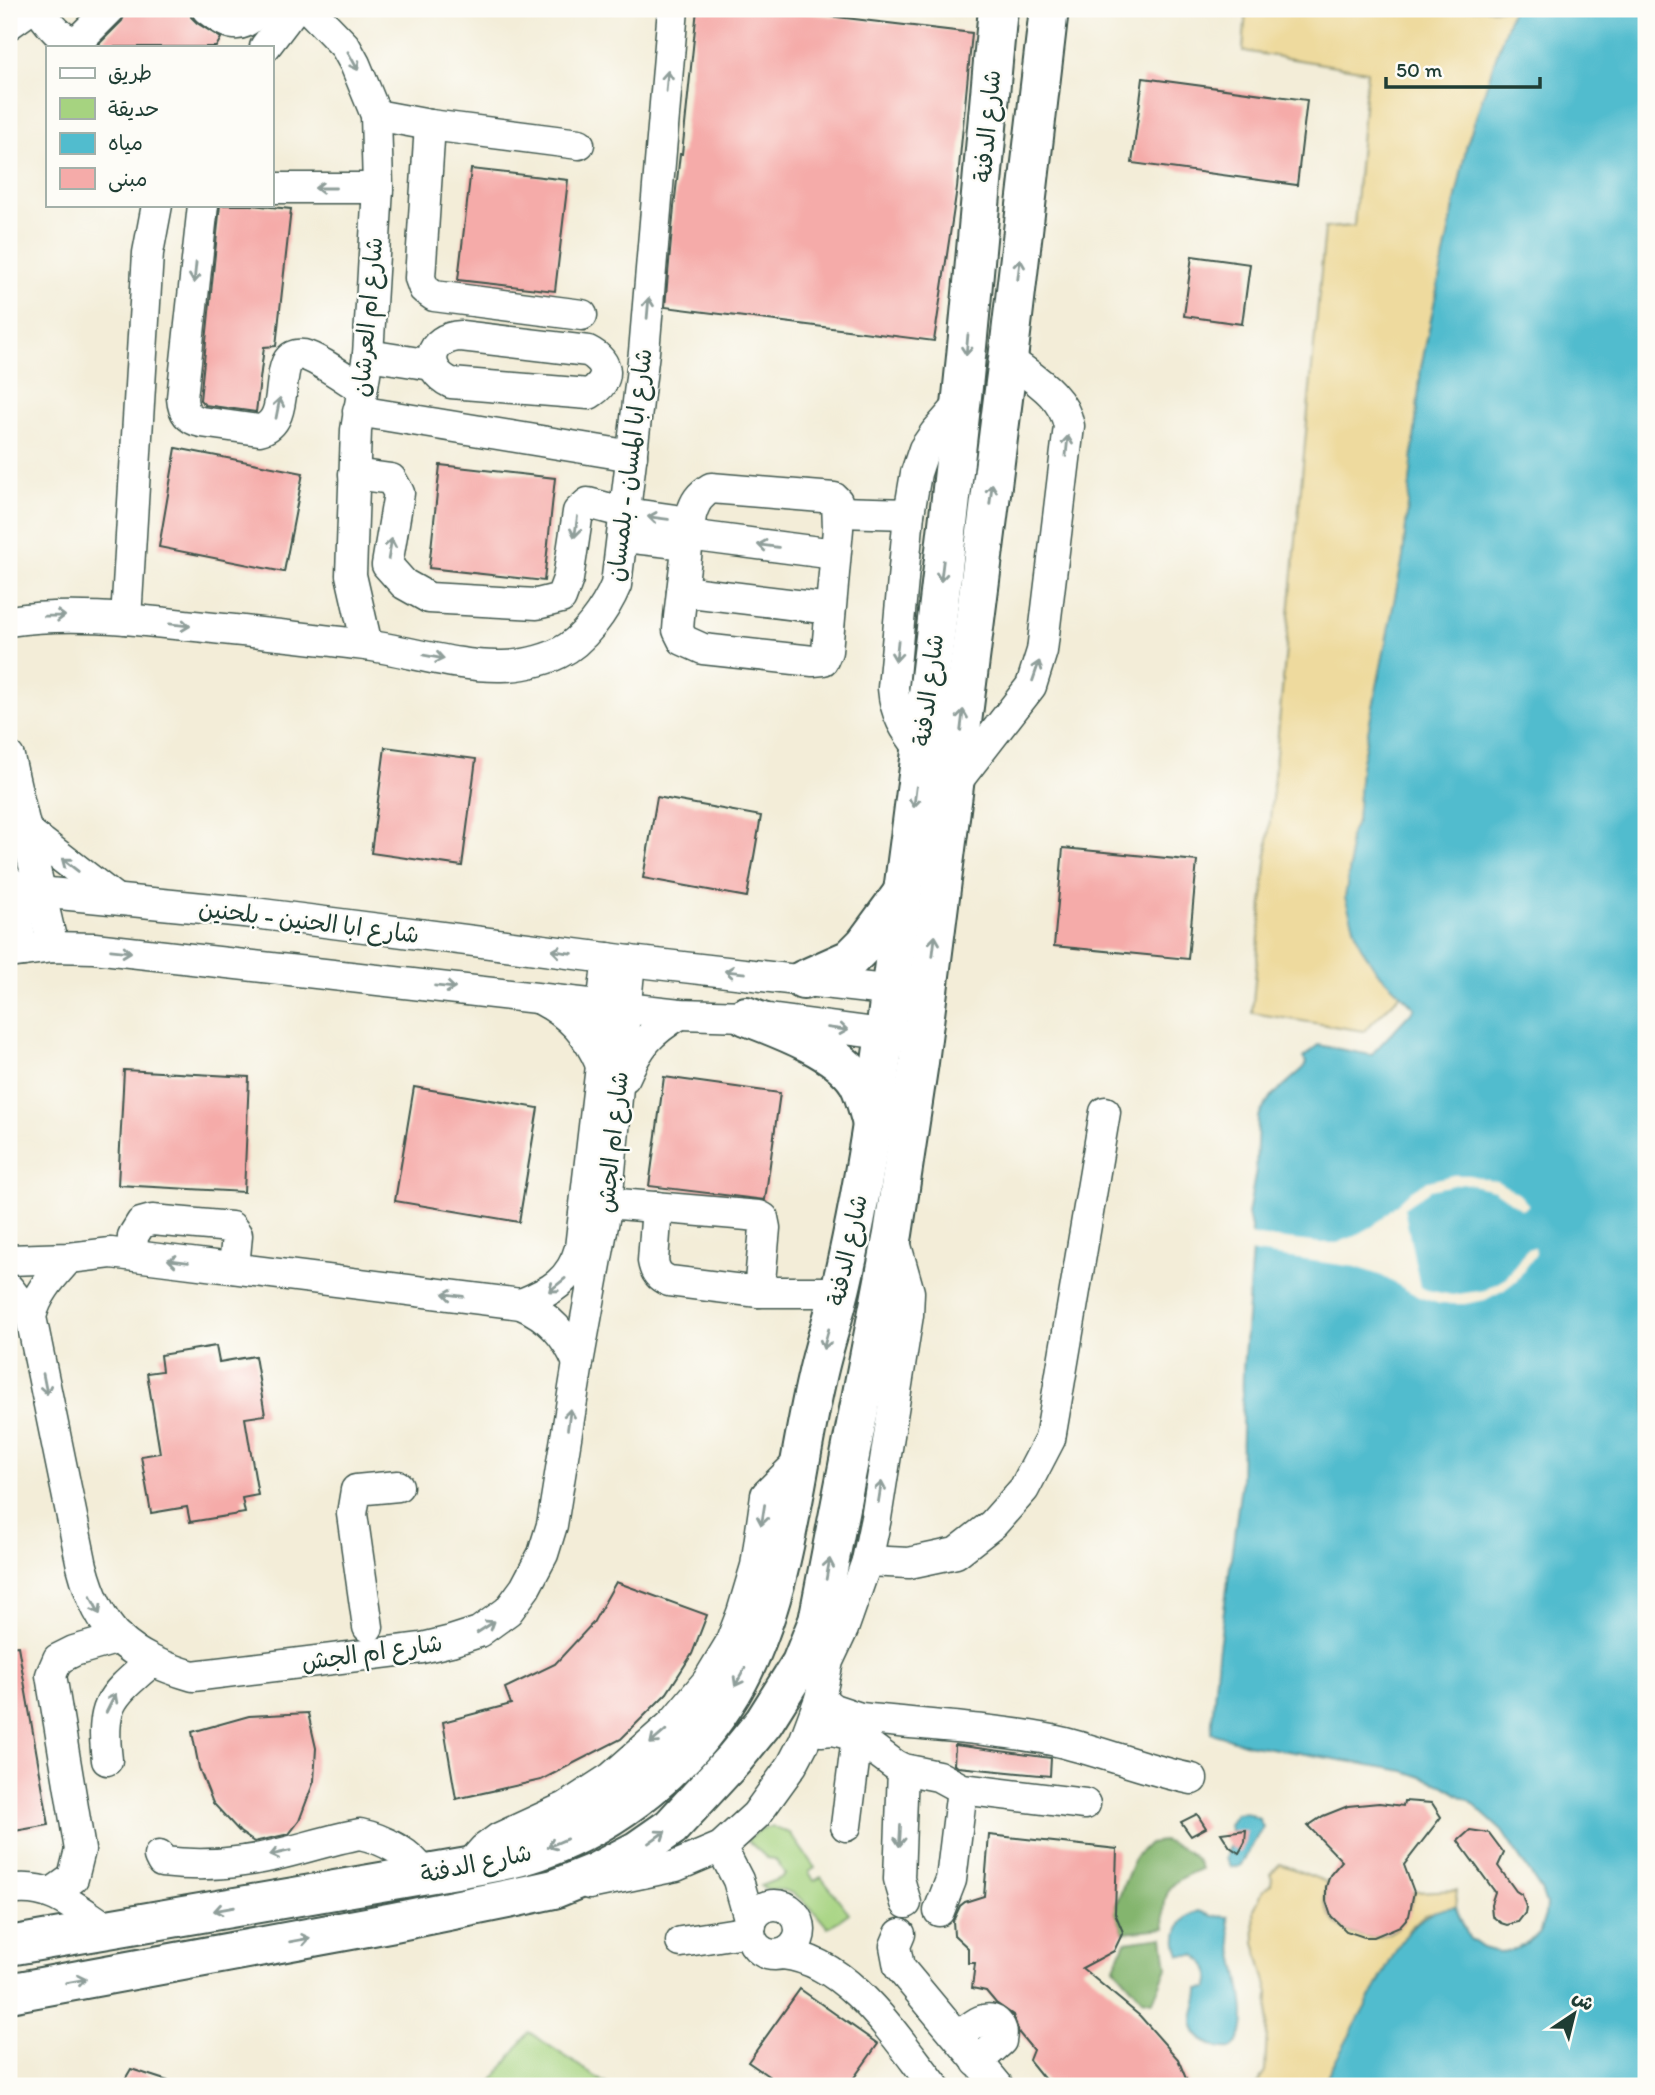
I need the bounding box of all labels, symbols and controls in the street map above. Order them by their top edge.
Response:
legend [46,46,273,206]
scale bar [1386,46,1540,90]
one-way arrow [346,50,360,70]
text: 50 m [1396,57,1443,82]
text: طريق [108,60,152,85]
street label: شارع الدفنة [968,68,1009,184]
one-way arrow [661,70,674,93]
text: حديقة [108,96,159,121]
text: مياه [108,130,143,155]
text: مبنى [108,166,147,193]
one-way arrow [313,181,336,195]
street label: شارع ام العرشان [346,236,392,399]
one-way arrow [1012,258,1025,280]
one-way arrow [188,261,201,283]
one-way arrow [642,297,655,320]
one-way arrow [960,333,973,356]
street label: شارع ابا المسان - بلمسان [600,347,661,584]
one-way arrow [272,397,286,420]
one-way arrow [1061,435,1074,458]
one-way arrow [984,484,997,506]
one-way arrow [647,511,670,524]
one-way arrow [569,515,582,538]
one-way arrow [384,538,397,561]
one-way arrow [757,539,780,552]
one-way arrow [935,559,948,582]
one-way arrow [43,610,66,623]
one-way arrow [168,618,191,631]
street label: شارع الدفنة [907,632,952,748]
one-way arrow [890,639,903,662]
one-way arrow [422,651,445,664]
one-way arrow [1031,660,1043,682]
one-way arrow [956,709,969,732]
one-way arrow [909,785,922,808]
one-way arrow [61,857,79,872]
street label: شارع ابا الحنين - بلحنين [197,893,421,952]
one-way arrow [927,935,940,958]
one-way arrow [109,945,132,958]
one-way arrow [551,946,574,959]
one-way arrow [724,966,747,979]
one-way arrow [433,980,456,993]
one-way arrow [826,1022,848,1035]
street label: شارع ام الجش [590,1070,638,1215]
street label: شارع الدفنة [821,1192,876,1309]
one-way arrow [168,1255,190,1268]
one-way arrow [548,1277,566,1293]
one-way arrow [442,1289,465,1302]
one-way arrow [819,1328,832,1350]
one-way arrow [39,1372,52,1395]
one-way arrow [563,1408,576,1431]
one-way arrow [874,1481,887,1504]
one-way arrow [756,1503,769,1526]
one-way arrow [821,1558,835,1581]
one-way arrow [89,1594,103,1615]
one-way arrow [475,1619,495,1633]
street label: شارع ام الجش [300,1628,445,1680]
one-way arrow [733,1666,746,1687]
one-way arrow [105,1693,119,1714]
one-way arrow [649,1729,667,1745]
one-way arrow [893,1825,906,1847]
one-way arrow [647,1830,666,1844]
street label: شارع الدفنة [418,1837,535,1892]
one-way arrow [547,1837,568,1850]
one-way arrow [269,1847,292,1860]
one-way arrow [213,1903,235,1916]
one-way arrow [288,1932,311,1946]
one-way arrow [64,1973,87,1987]
north arrow [1540,1980,1610,2050]
text: ش [1568,1985,1599,2016]

